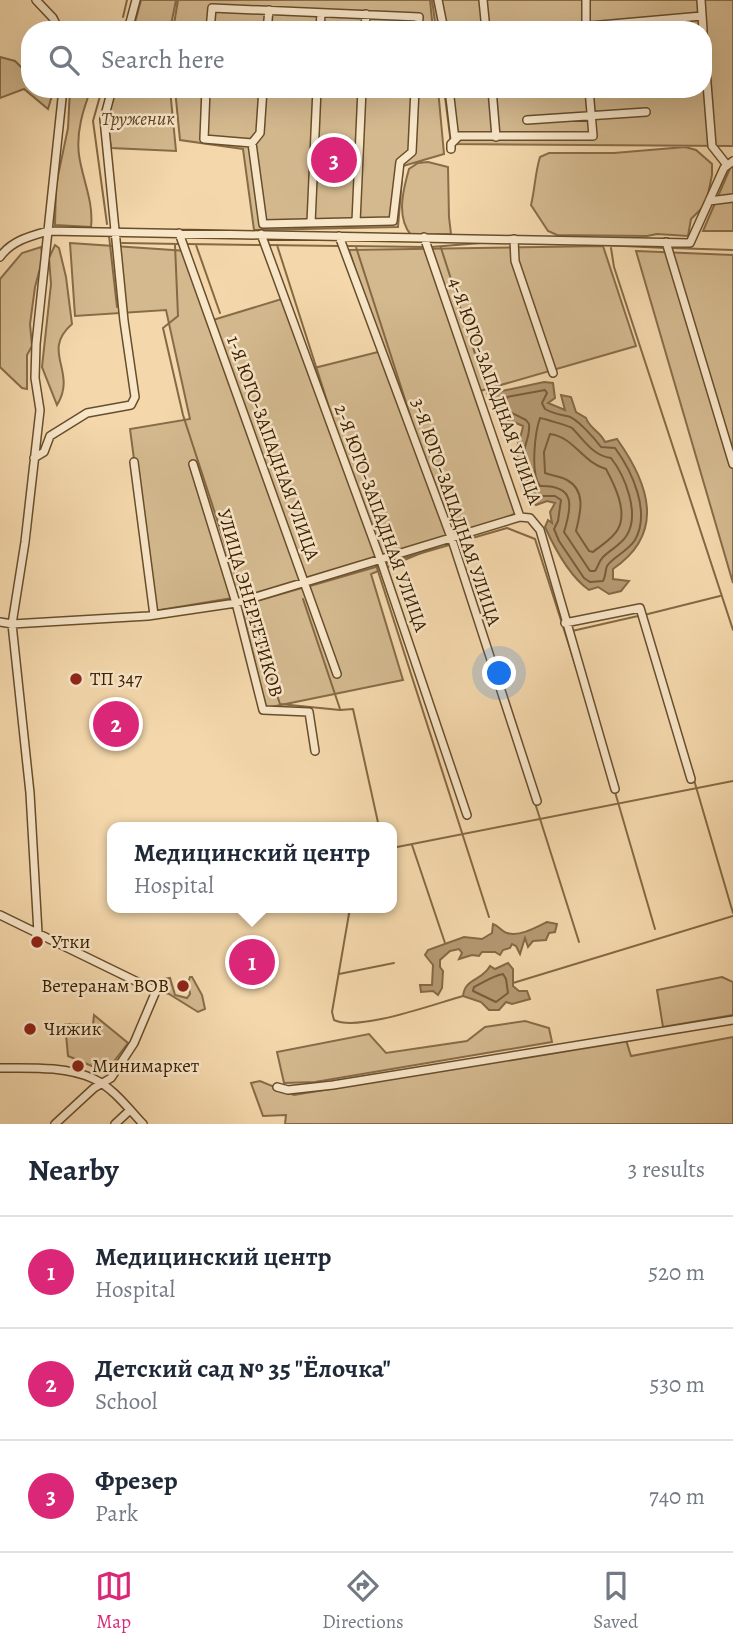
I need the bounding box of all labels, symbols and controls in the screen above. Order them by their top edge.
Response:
search box [21,21,712,98]
icon: search [45,41,83,79]
text: Search here [101,42,225,77]
park label: Труженик [101,106,175,132]
pin: 3 [311,134,357,186]
street label: 4-Я ЮГО-ЗАПАДНАЯ УЛИЦА [442,274,548,509]
street label: 1-Я ЮГО-ЗАПАДНАЯ УЛИЦА [220,332,326,565]
street label: 3-Я ЮГО-ЗАПАДНАЯ УЛИЦА [405,395,507,630]
street label: 2-Я ЮГО-ЗАПАДНАЯ УЛИЦА [328,401,435,636]
street label: УЛИЦА ЭНЕРГЕТИКОВ [211,506,289,700]
your location [482,656,516,690]
place label: ТП 347 [90,666,142,692]
marker: ТП 347 [68,671,84,687]
pin: 2 [93,698,139,750]
popup [107,822,397,913]
text: Медицинский центр [134,835,370,870]
text: Hospital [134,870,214,901]
place label: Утки [51,929,90,955]
marker: Утки [29,934,45,950]
pin: 1 [229,936,275,988]
place label: Ветеранам ВОВ [41,973,169,999]
marker: Ветеранам ВОВ [175,978,191,994]
place label: Чижик [44,1016,102,1042]
marker: Чижик [22,1021,38,1037]
place label: Минимаркет [92,1053,200,1079]
marker: Минимаркет [70,1058,86,1074]
text: Nearby [28,1150,119,1190]
text: 3 results [628,1154,705,1185]
text: Медицинский центр [95,1239,331,1274]
text: 1 [47,1257,55,1288]
text: 520 m [648,1257,705,1288]
text: Hospital [95,1274,175,1305]
text: Детский сад № 35 "Ёлочка" [95,1351,391,1386]
text: 2 [45,1369,57,1400]
text: 530 m [650,1369,705,1400]
text: School [95,1386,157,1417]
text: Фрезер [95,1463,178,1498]
text: 3 [46,1481,56,1512]
text: 740 m [649,1481,705,1512]
text: Park [95,1498,138,1529]
tab: Map [95,1567,133,1635]
tab: Directions [322,1567,404,1635]
tab: Saved [593,1567,638,1635]

